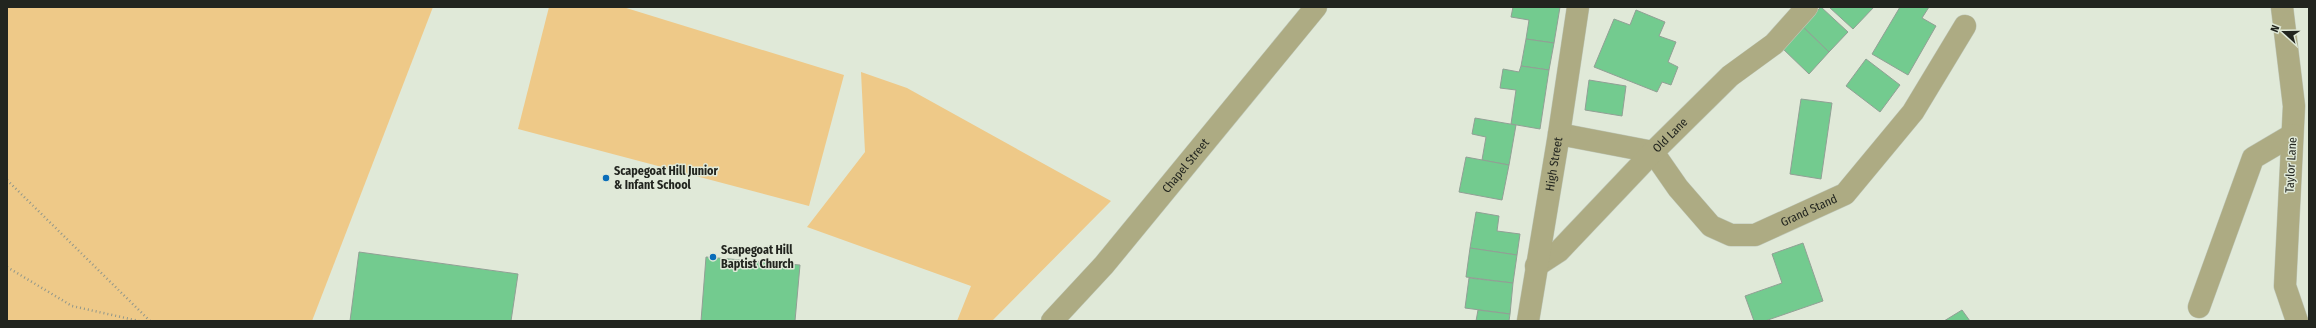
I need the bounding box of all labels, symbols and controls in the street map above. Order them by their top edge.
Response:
north arrow [2264,12,2304,52]
text: N [2268,23,2282,34]
street label: Old Lane [1650,115,1690,155]
street label: Chapel Street [1159,136,1212,196]
street label: High Street [1543,136,1565,192]
street label: Taylor Lane [2283,137,2299,193]
place label: Scapegoat Hill Junior & Infant School [614,164,718,192]
marker: Scapegoat Hill Junior & Infant School [601,173,611,183]
street label: Grand Stand [1778,192,1839,229]
place label: Scapegoat Hill Baptist Church [721,243,794,271]
marker: Scapegoat Hill Baptist Church [708,252,718,262]

